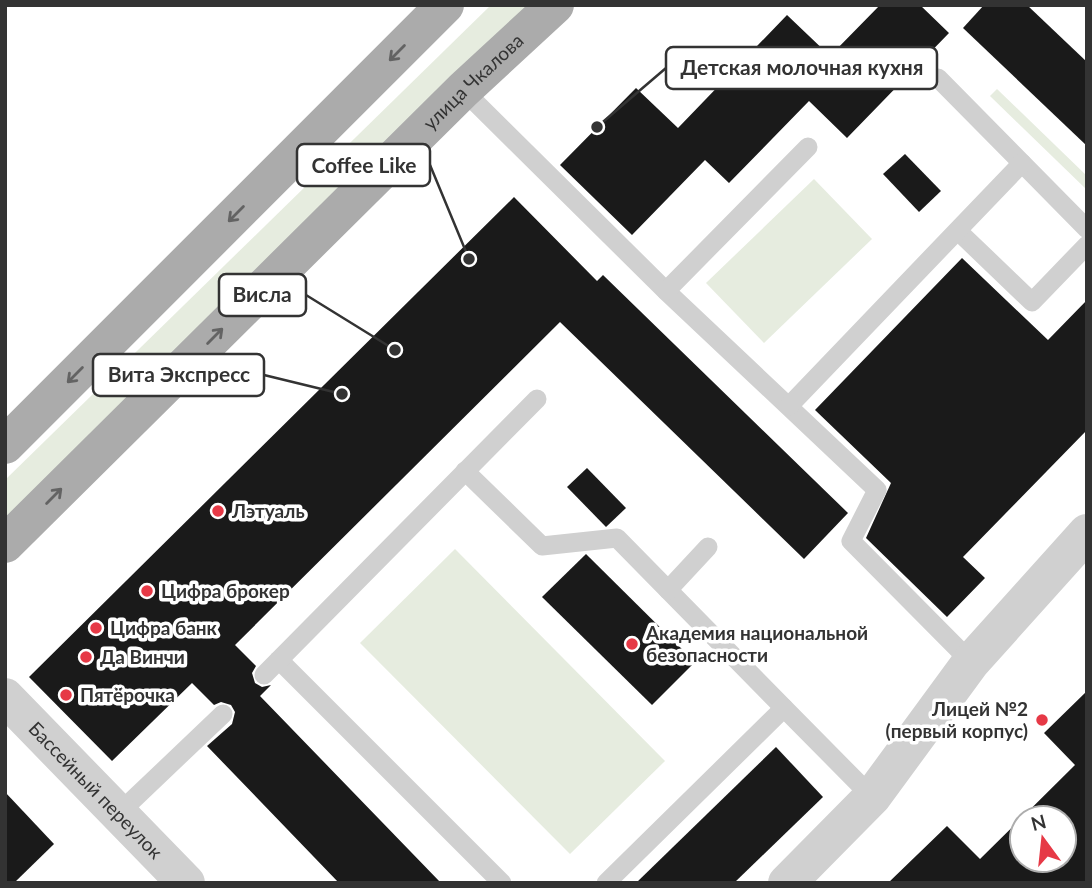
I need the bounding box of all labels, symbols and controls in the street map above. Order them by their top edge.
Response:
street label: улица Чкалова [418,28,528,134]
one-way arrow [388,45,405,62]
callout: Детская молочная кухня [666,47,937,89]
text: Детская молочная кухня [681,54,923,79]
callout: Coffee Like [297,144,430,186]
text: Coffee Like [311,152,417,177]
one-way arrow [228,206,245,223]
callout: Висла [219,274,306,316]
text: Висла [232,281,292,306]
one-way arrow [206,327,223,344]
callout: Вита Экспресс [93,354,264,396]
text: Вита Экспресс [108,361,250,386]
one-way arrow [67,366,84,383]
one-way arrow [45,488,62,505]
place label: Лэтуаль [231,499,305,522]
marker: Лэтуаль [210,503,226,519]
place label: Цифра брокер [161,579,290,602]
marker: Цифра брокер [139,583,155,599]
place label: Цифра банк [110,616,218,639]
marker: Цифра банк [88,620,104,636]
place label: Академия национальной безопасности [645,621,868,666]
marker: Академия национальной безопасности [624,636,640,652]
place label: Да Винчи [100,645,185,668]
marker: Да Винчи [78,649,94,665]
place label: Пятёрочка [80,683,175,706]
marker: Пятёрочка [58,687,74,703]
place label: Лицей №2 (первый корпус) [886,697,1028,742]
marker: Лицей №2 (первый корпус) [1034,712,1050,728]
street label: Бассейный переулок [24,717,168,863]
north arrow [1008,804,1078,874]
text: N [1028,809,1049,835]

